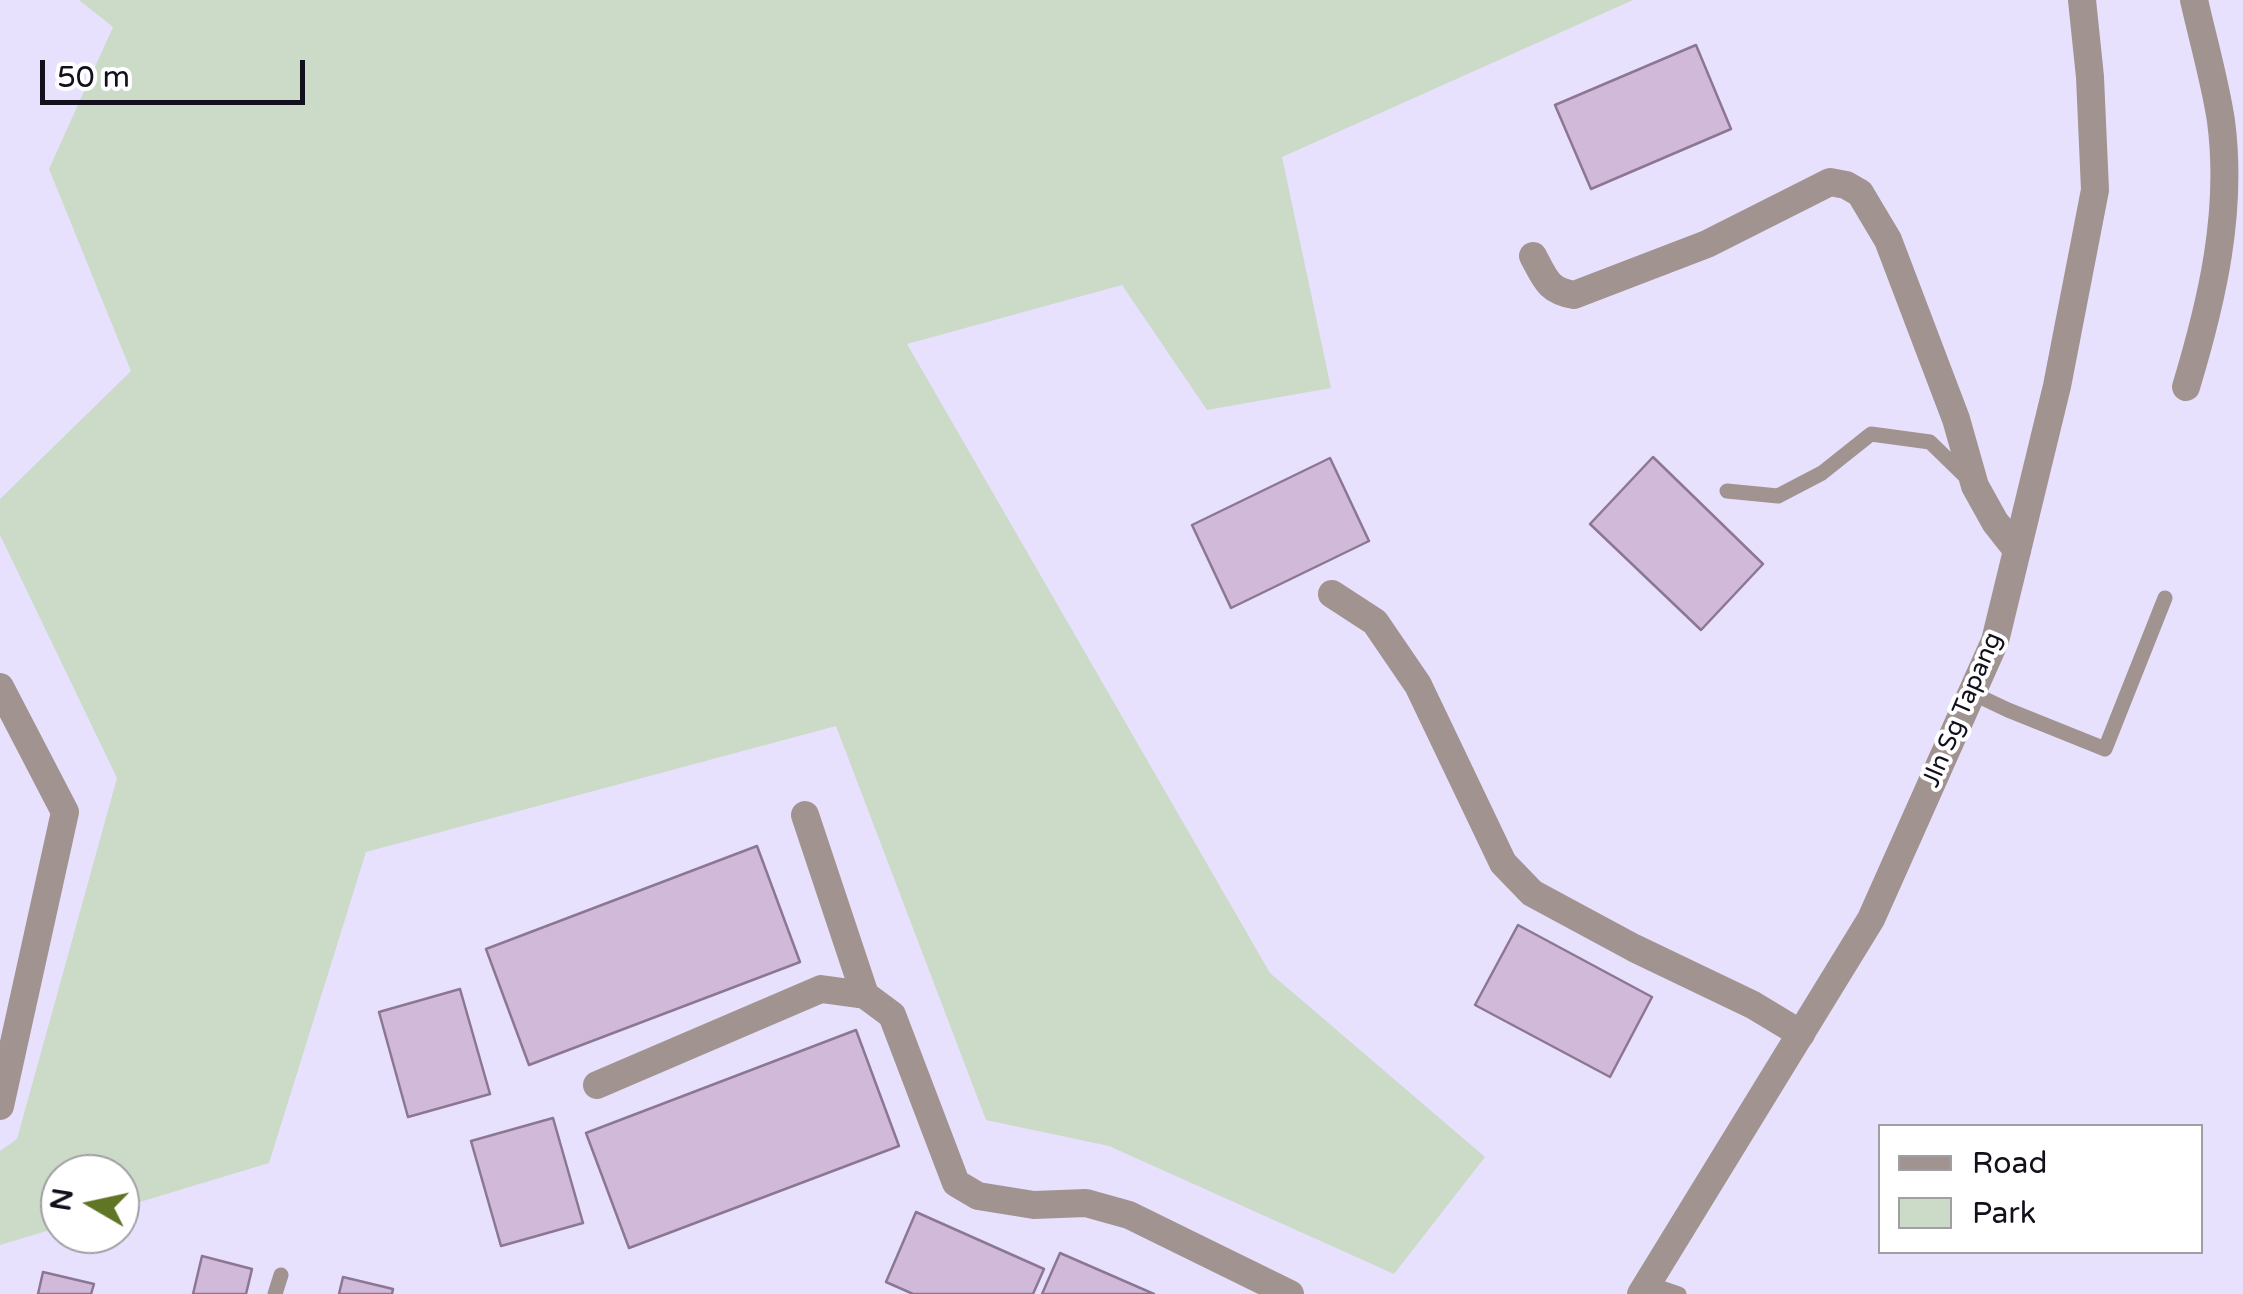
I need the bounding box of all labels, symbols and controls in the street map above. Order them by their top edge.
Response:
scale bar [45,40,310,102]
text: 50 m [57,59,130,96]
street label: Jln Sg Tapang [1917,628,2009,792]
legend [1878,1124,2203,1254]
text: Road [1972,1145,2047,1182]
north arrow [40,1154,140,1254]
text: N [44,1186,81,1213]
text: Park [1972,1195,2036,1232]

